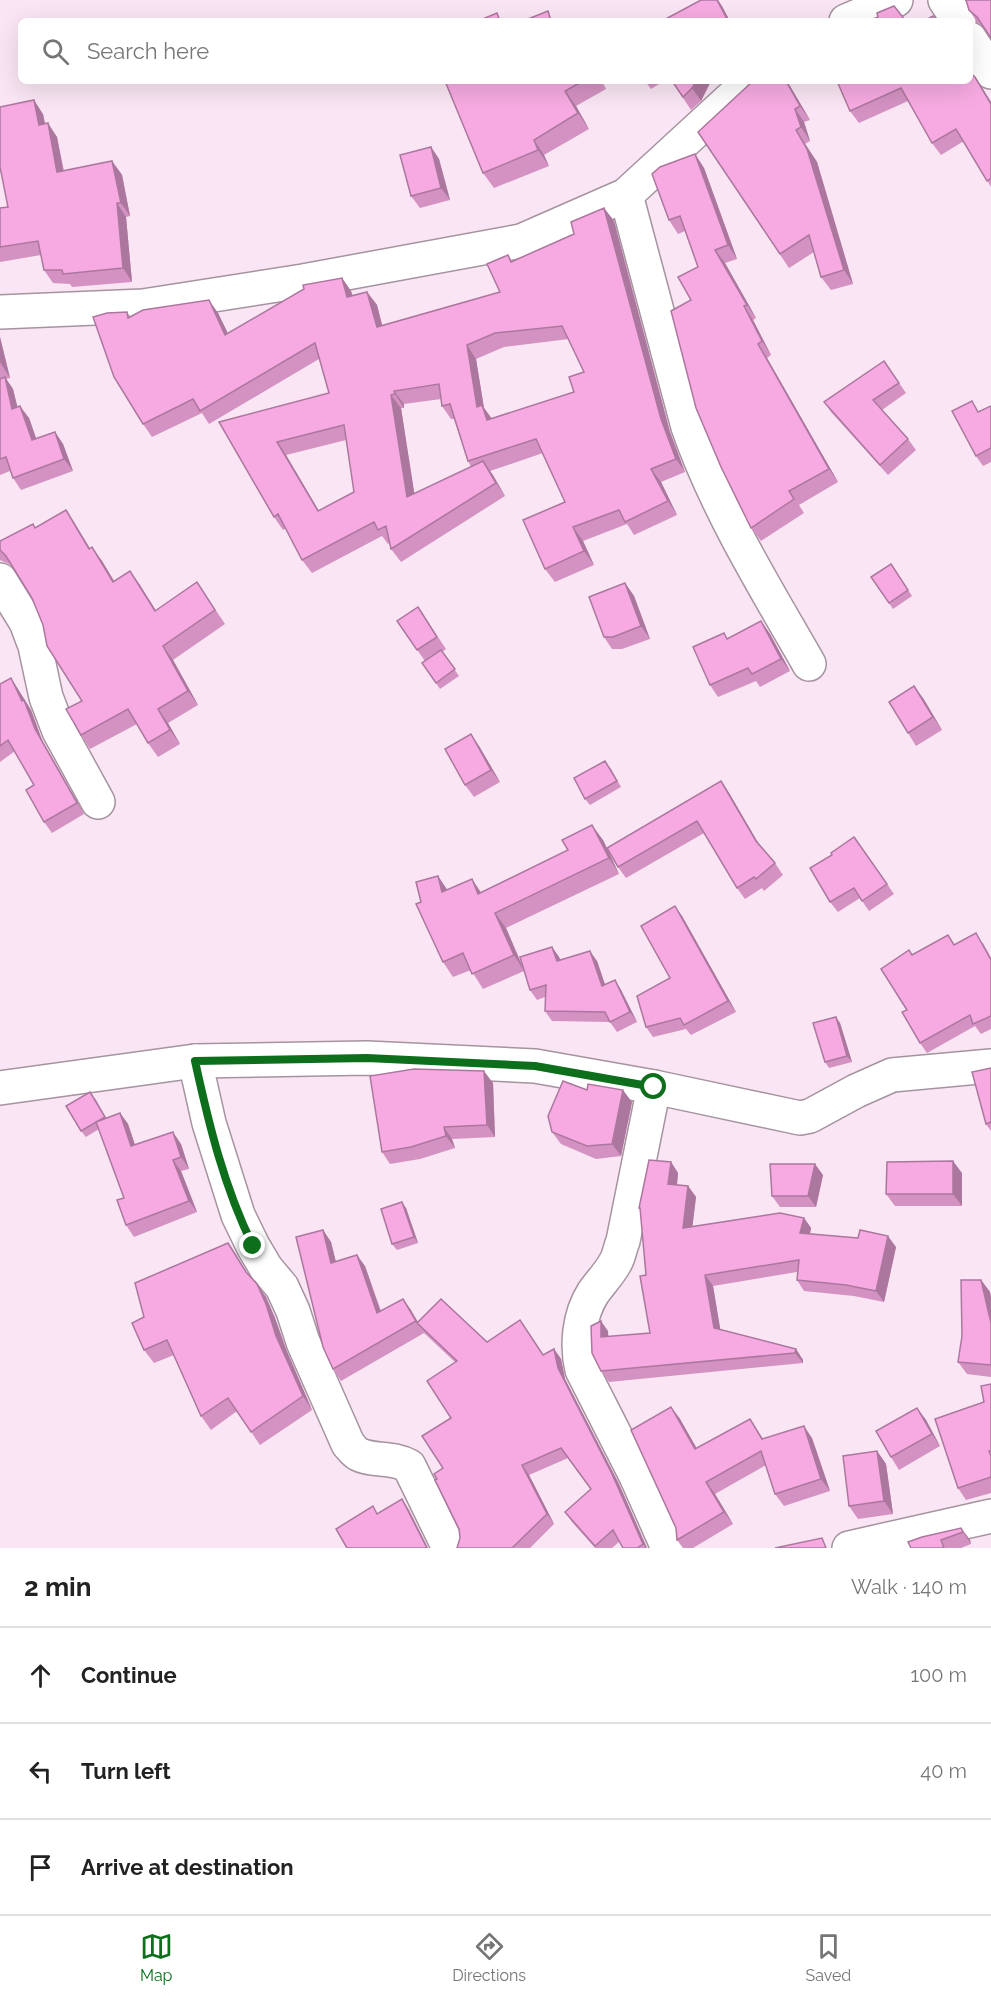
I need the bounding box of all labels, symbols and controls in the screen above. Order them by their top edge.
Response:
search box [18,18,973,84]
icon: search [39,35,72,68]
text: Search here [87,38,209,64]
route start [640,1073,666,1099]
route end [239,1232,265,1258]
text: 2 min [24,1572,91,1602]
text: Walk · 140 m [851,1575,967,1599]
icon: ahead [24,1659,57,1692]
text: Continue [81,1662,177,1688]
text: 100 m [910,1663,967,1687]
icon: left [24,1755,57,1788]
text: Turn left [81,1758,171,1784]
text: 40 m [920,1759,967,1783]
icon: arrive [24,1851,57,1884]
text: Arrive at destination [81,1854,294,1880]
tab: Map [140,1930,173,1985]
tab: Directions [452,1930,526,1985]
tab: Saved [805,1930,851,1985]

